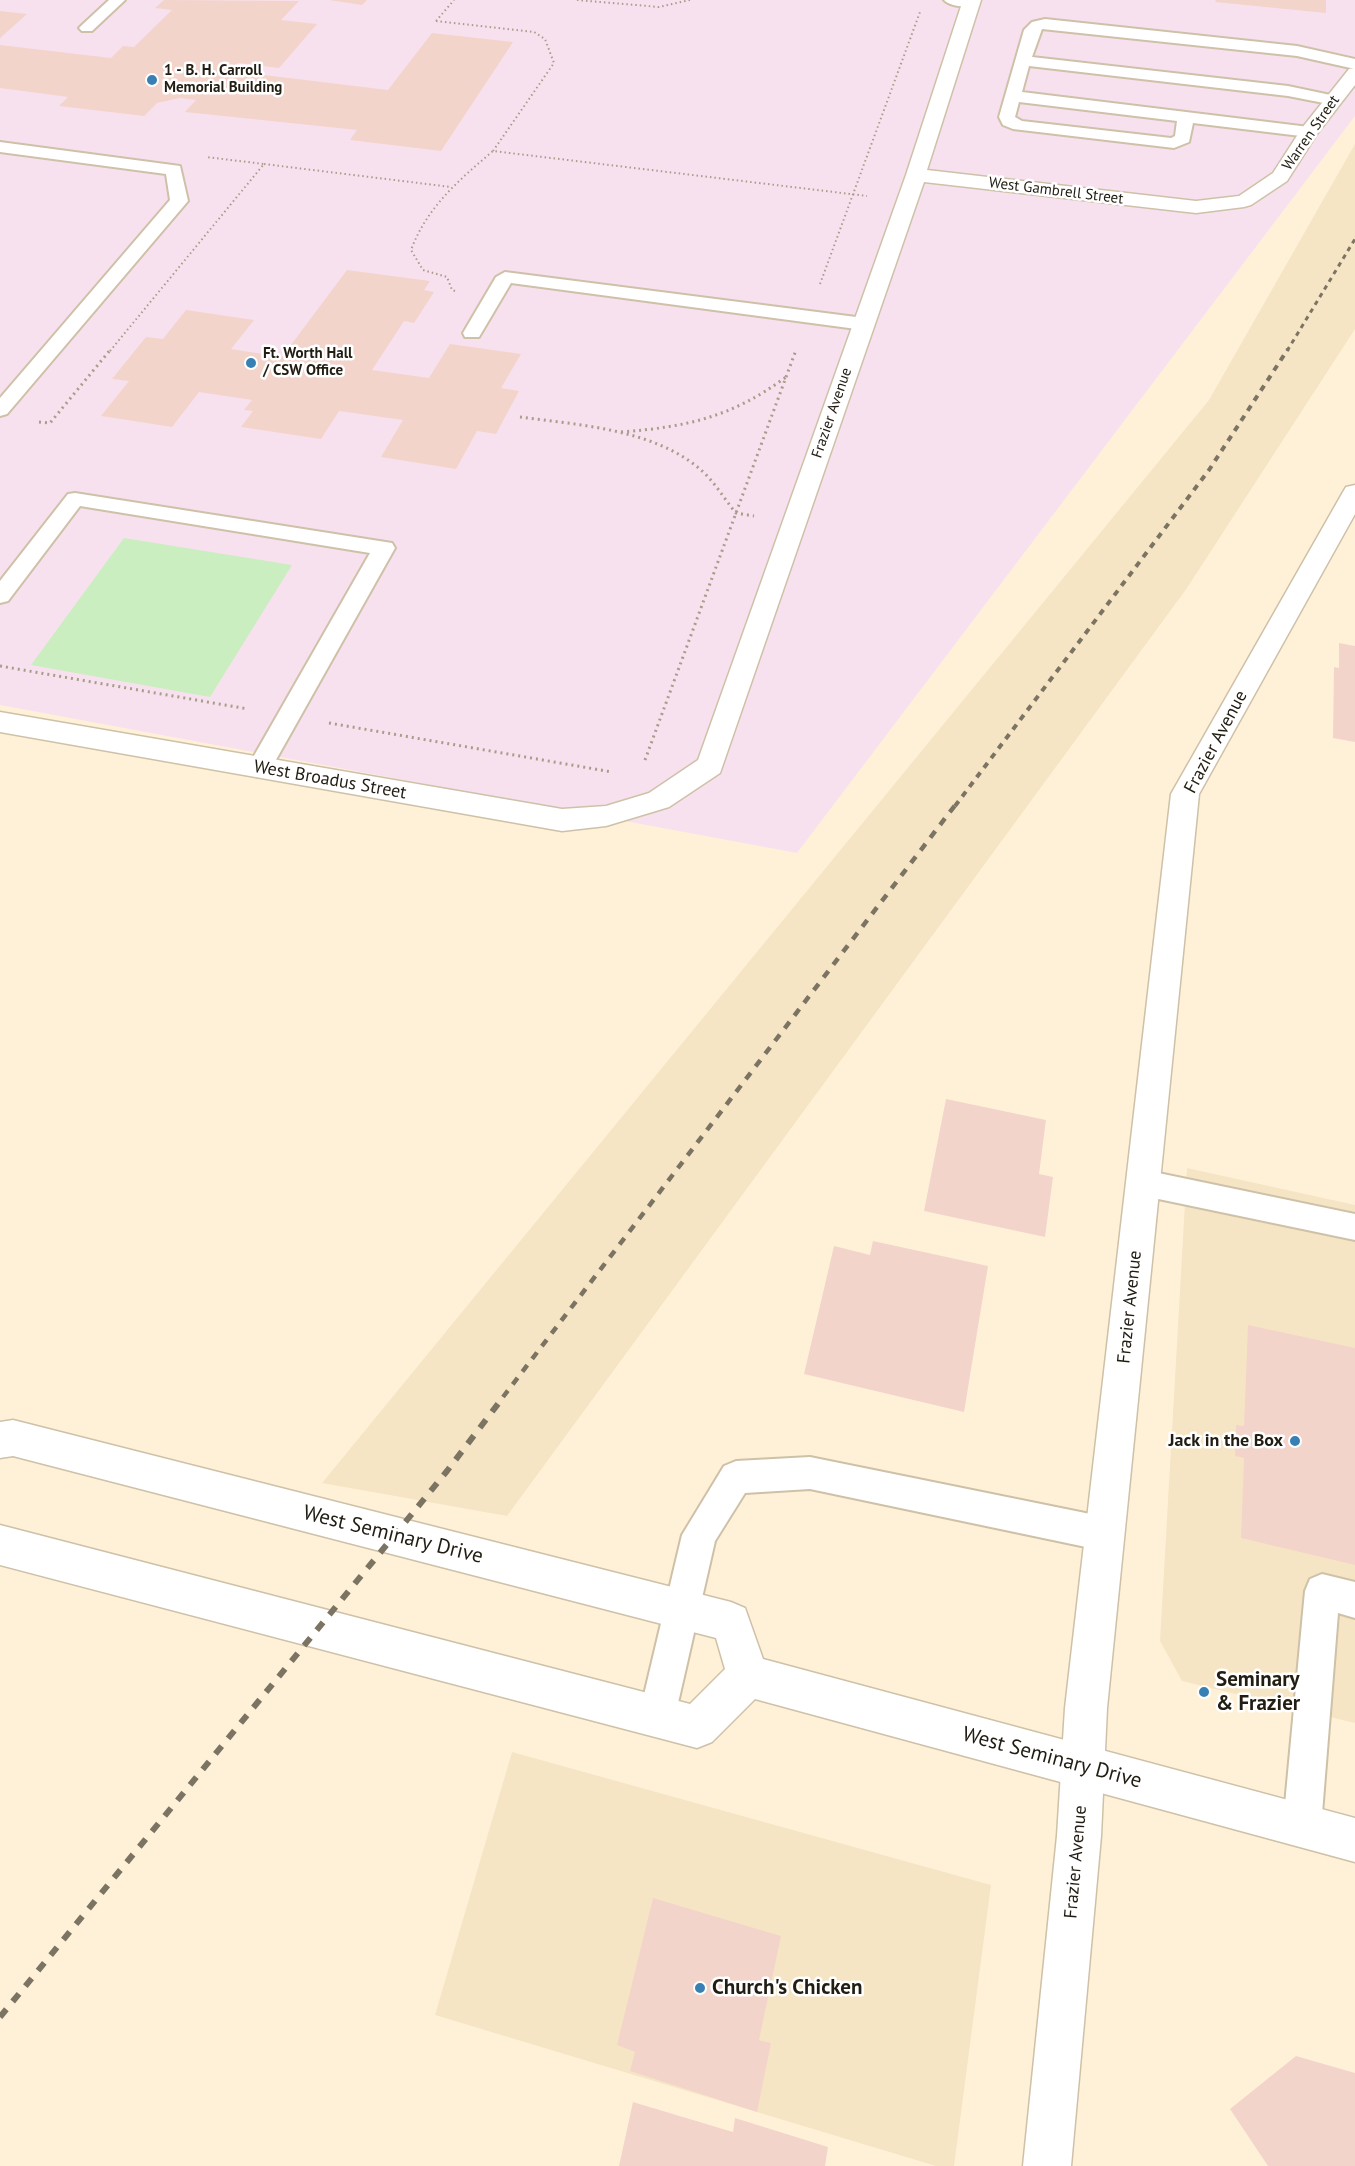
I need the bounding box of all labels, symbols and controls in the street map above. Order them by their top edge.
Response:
place label: 1 - B. H. Carroll Memorial Building [164,62,282,97]
marker: 1 - B. H. Carroll Memorial Building [145,73,159,87]
street label: Warren Street [1279,92,1343,174]
street label: West Gambrell Street [988,174,1124,208]
place label: Ft. Worth Hall / CSW Office [263,345,352,380]
marker: Ft. Worth Hall / CSW Office [244,356,258,370]
street label: Frazier Avenue [808,365,856,461]
street label: Frazier Avenue [1180,687,1252,797]
street label: West Broadus Street [252,756,408,804]
street label: Frazier Avenue [1113,1249,1147,1365]
place label: Jack in the Box [1169,1430,1283,1452]
marker: Jack in the Box [1288,1434,1302,1448]
street label: West Seminary Drive [300,1500,486,1570]
place label: Seminary & Frazier [1216,1667,1300,1717]
marker: Seminary & Frazier [1197,1685,1211,1699]
street label: West Seminary Drive [960,1722,1144,1794]
street label: Frazier Avenue [1060,1805,1092,1919]
place label: Church's Chicken [712,1975,862,2001]
marker: Church's Chicken [693,1981,707,1995]

